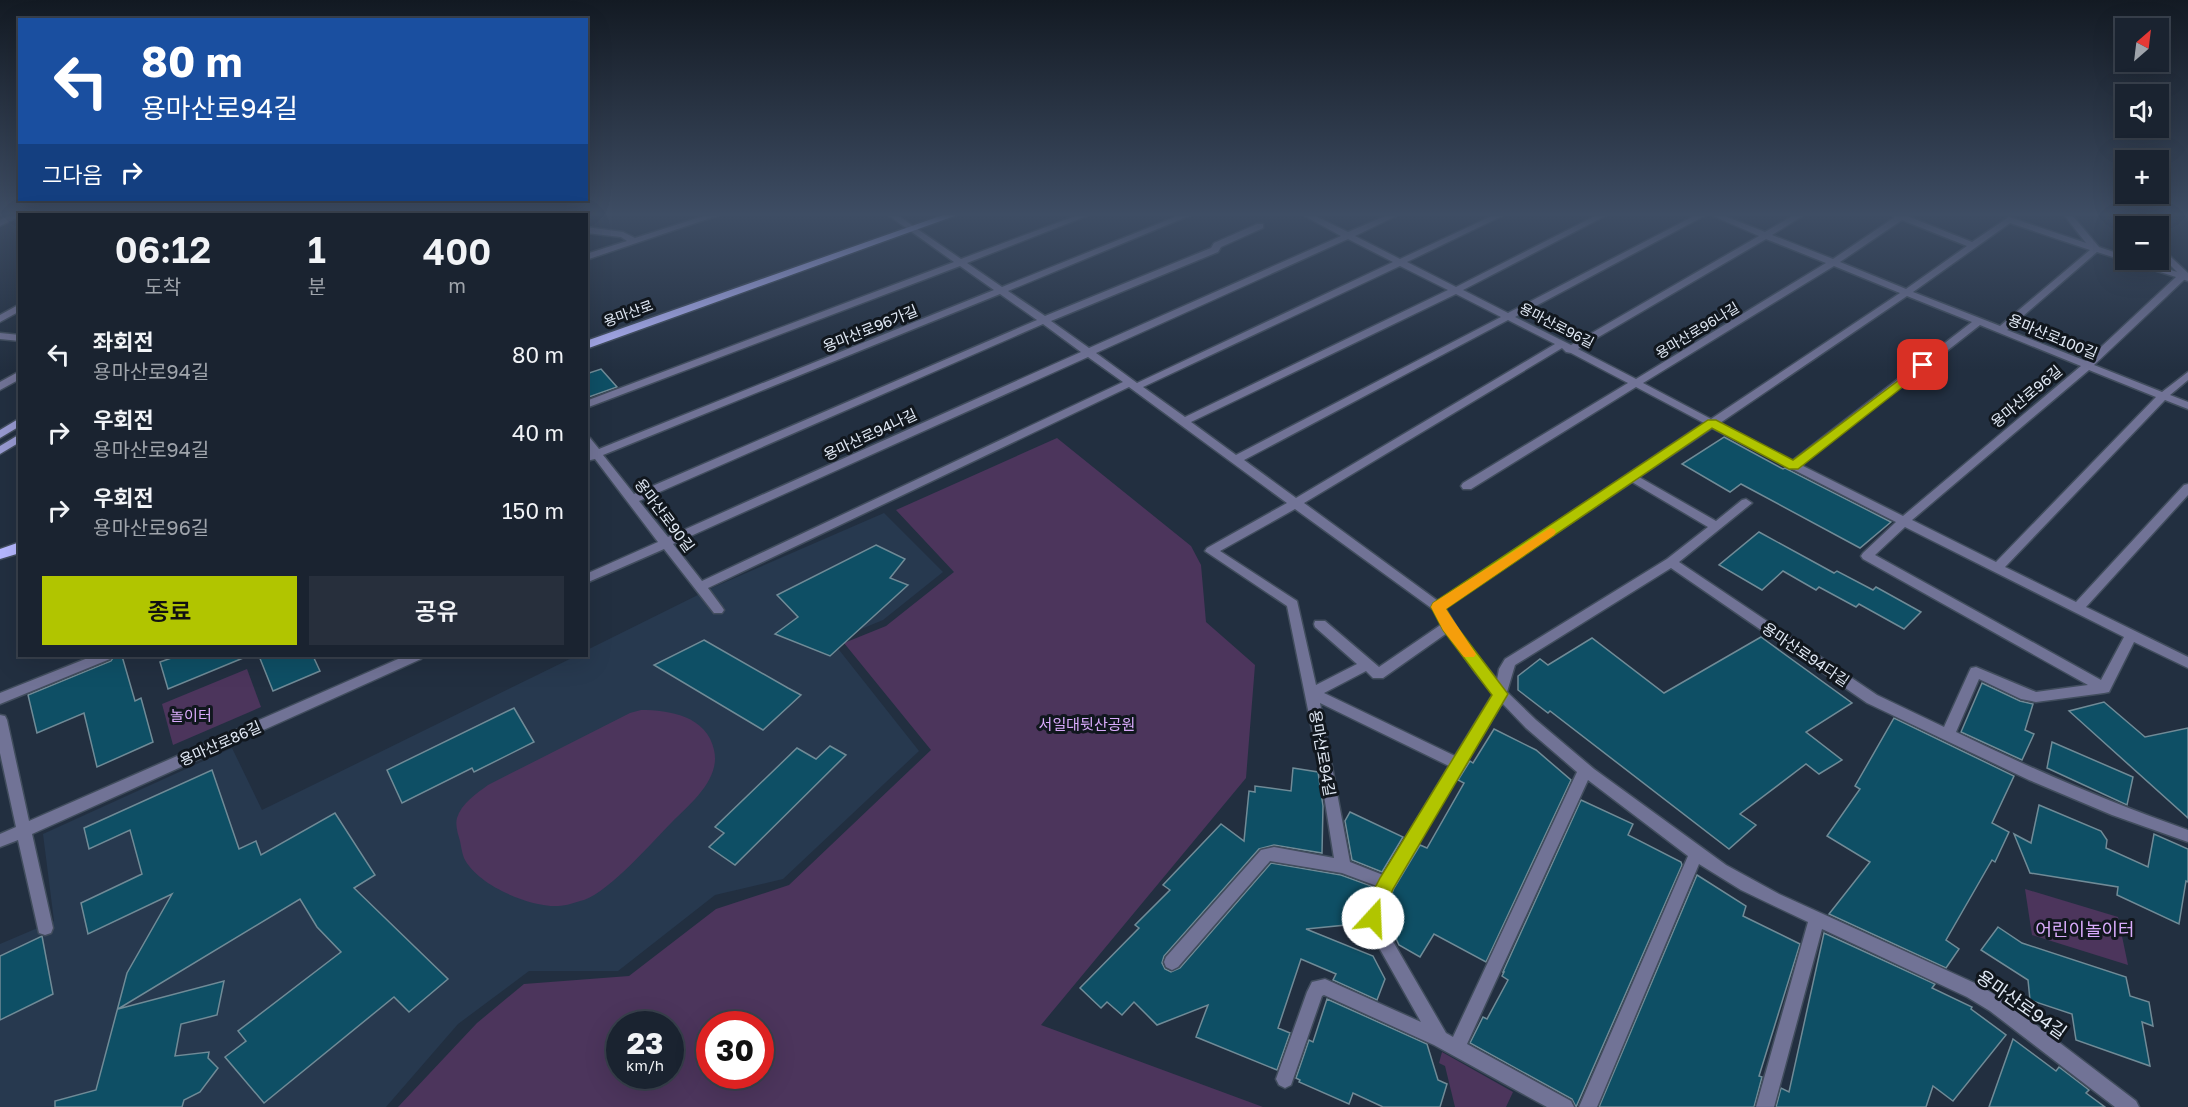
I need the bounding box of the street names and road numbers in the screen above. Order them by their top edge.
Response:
street label: 용마산로 [601,296,655,330]
street label: 용마산로96나길 [1652,298,1742,362]
street label: 용마산로96길 [1517,299,1597,351]
street label: 용마산로96가길 [820,301,920,355]
street label: 용마산로100길 [2006,310,2100,362]
street label: 용마산로96길 [1987,361,2065,431]
street label: 용마산로94나길 [820,404,920,464]
street label: 용마산로90길 [632,475,698,555]
street label: 용마산로94다길 [1759,618,1853,690]
street label: 용마산로94길 [1307,708,1339,798]
street label: 용마산로86길 [176,717,264,769]
street label: 용마산로94길 [1973,965,2071,1043]

